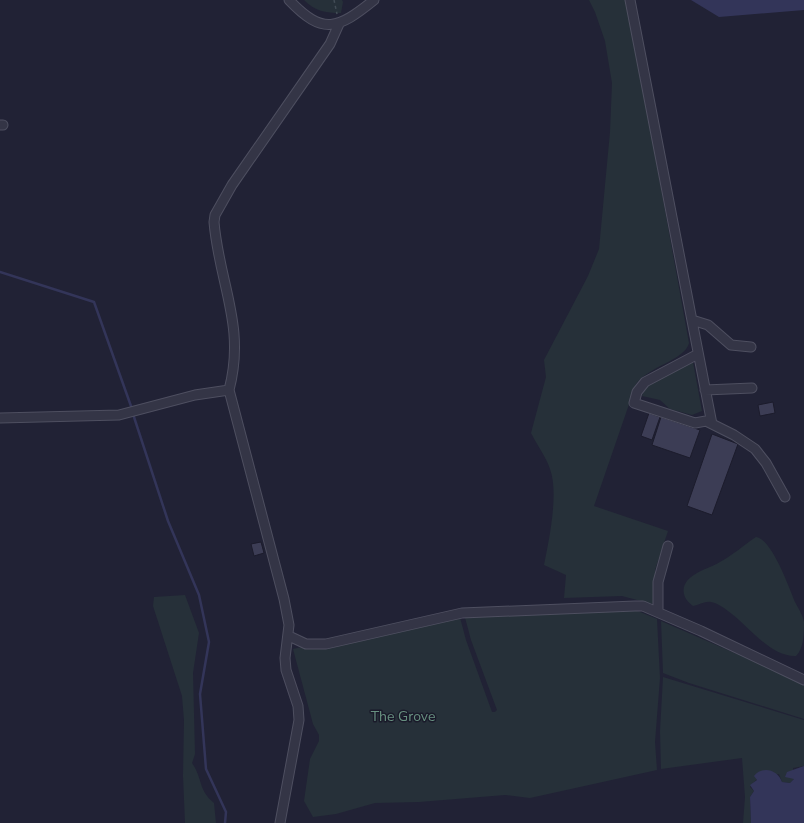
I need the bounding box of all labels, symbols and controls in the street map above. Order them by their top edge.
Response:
park label: The Grove [371,707,435,726]

